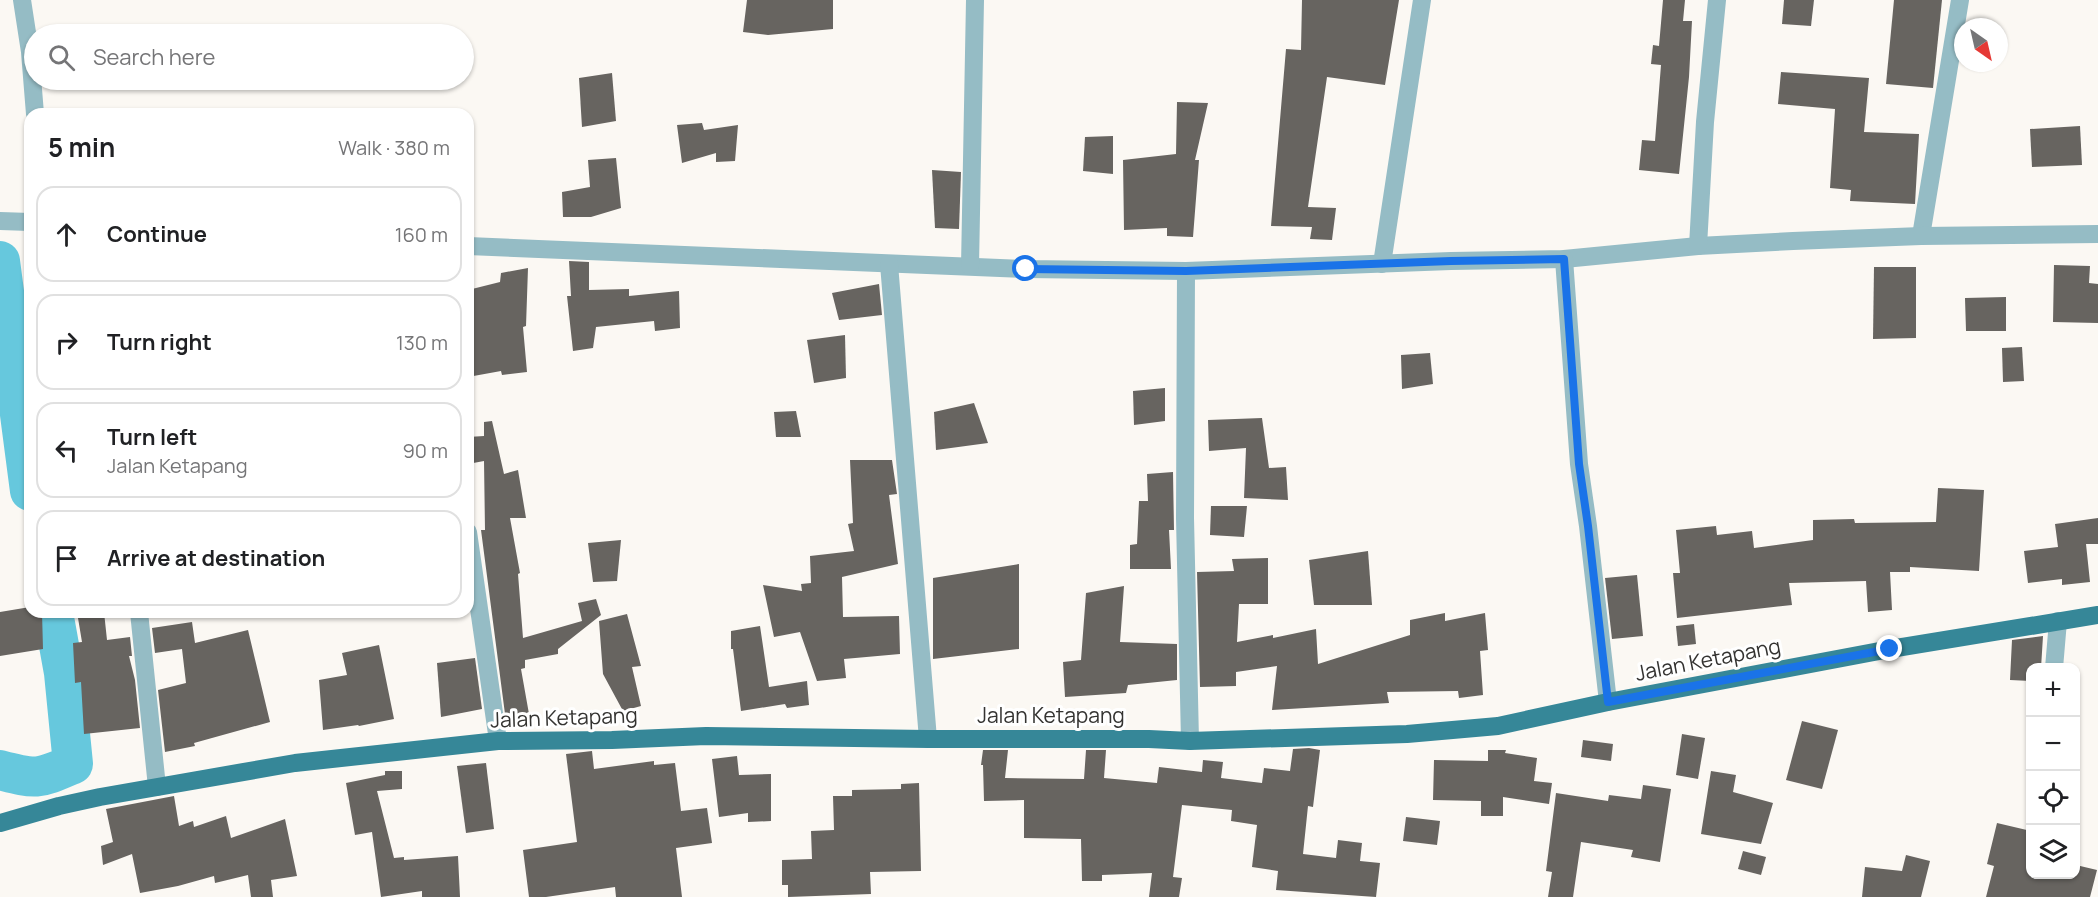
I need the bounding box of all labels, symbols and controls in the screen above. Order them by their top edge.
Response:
north arrow [1954,18,2008,72]
search box [24,24,474,90]
icon: search [45,41,78,74]
text: Search here [93,42,215,72]
text: 5 min [48,129,115,165]
text: Walk · 380 m [338,134,450,161]
icon: ahead [50,218,83,251]
text: Continue [107,219,207,249]
text: 160 m [395,221,448,248]
route start [1012,255,1038,281]
icon: right [50,326,83,359]
text: Turn right [107,327,212,357]
text: 130 m [396,329,448,356]
text: Turn left [107,422,197,452]
icon: left [50,434,83,467]
text: 90 m [402,437,448,464]
text: Jalan Ketapang [107,452,248,479]
icon: arrive [50,542,83,575]
text: Arrive at destination [107,543,325,573]
street label: Jalan Ketapang [1633,631,1783,687]
route end [1876,635,1902,661]
map controls [2026,663,2080,879]
button: + [2026,663,2080,717]
street label: Jalan Ketapang [490,700,638,734]
street label: Jalan Ketapang [977,701,1125,729]
button: − [2026,717,2080,771]
button: locate [2026,771,2080,825]
button: layers [2026,825,2080,879]

